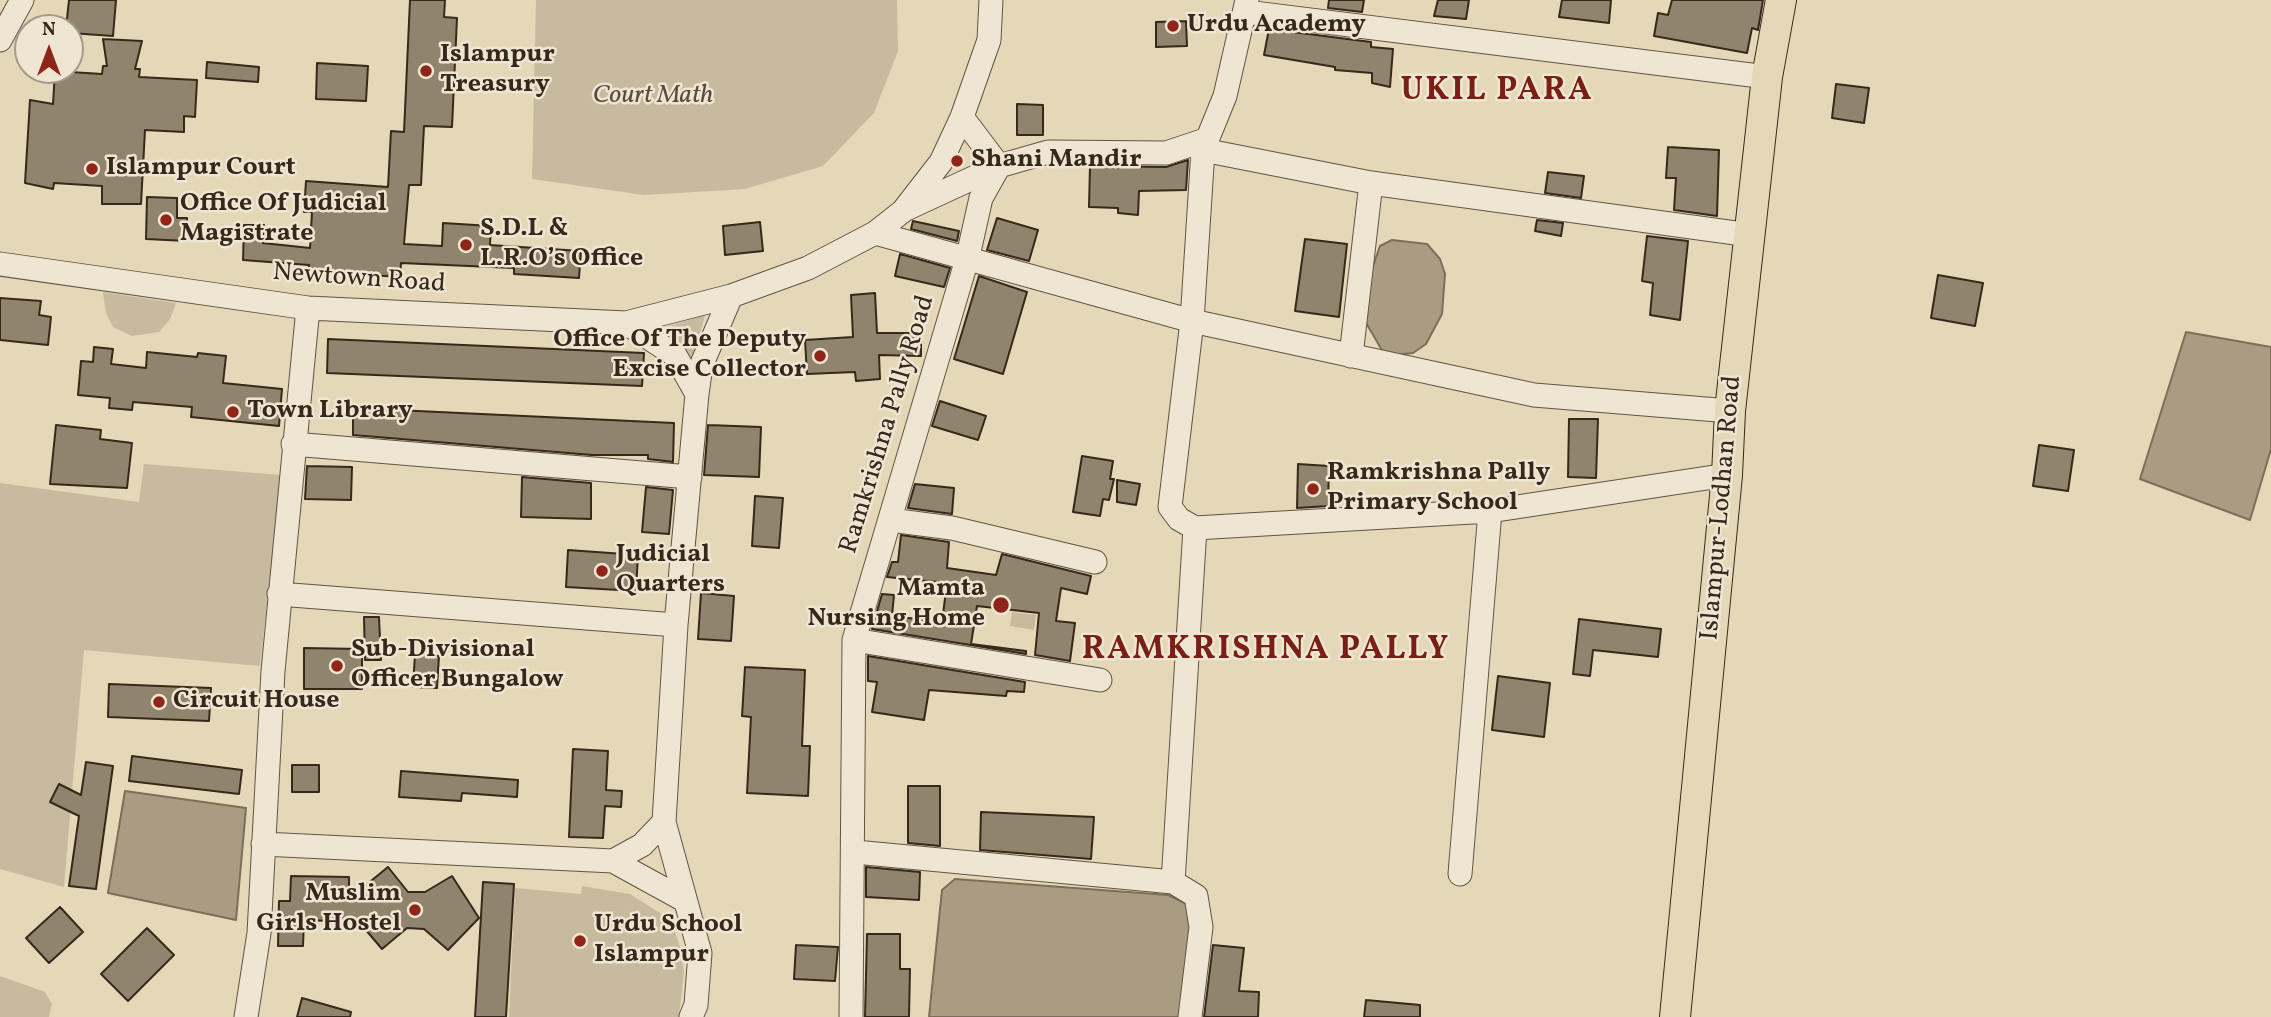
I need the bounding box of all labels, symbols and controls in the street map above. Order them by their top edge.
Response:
place label: Urdu Academy [1187,10,1366,42]
north arrow [14,14,84,84]
text: N [42,17,56,43]
marker: Urdu Academy [1165,18,1181,34]
place label: Islampur Treasury [440,40,555,102]
marker: Islampur Treasury [418,63,434,79]
district label: UKIL PARA [1402,73,1592,113]
park label: Court Math [593,81,713,113]
place label: Shani Mandir [971,145,1142,177]
place label: Islampur Court [106,153,296,185]
marker: Shani Mandir [949,153,965,169]
marker: Islampur Court [84,161,100,177]
place label: Office Of Judicial Magistrate [180,189,386,250]
marker: Office Of Judicial Magistrate [158,212,174,228]
place label: S.D.L & L.R.O’s Office [480,214,643,276]
marker: S.D.L & L.R.O’s Office [458,237,474,253]
street label: Newtown Road [271,258,447,302]
street label: Ramkrishna Pally Road [835,292,943,558]
place label: Office Of The Deputy Excise Collector [553,325,806,386]
marker: Office Of The Deputy Excise Collector [812,348,828,364]
street label: Islampur-Lodhan Road [1696,374,1750,642]
place label: Town Library [247,396,413,428]
marker: Town Library [225,404,241,420]
place label: Ramkrishna Pally Primary School [1327,458,1550,520]
marker: Ramkrishna Pally Primary School [1305,481,1321,497]
place label: Judicial Quarters [616,540,725,602]
marker: Judicial Quarters [594,563,610,579]
place label: Mamta Nursing Home [807,574,985,636]
marker: Mamta Nursing Home [991,595,1011,615]
district label: RAMKRISHNA PALLY [1084,632,1448,672]
place label: Sub-Divisional Officer Bungalow [351,635,563,696]
marker: Sub-Divisional Officer Bungalow [329,658,345,674]
place label: Circuit House [173,686,340,718]
marker: Circuit House [151,694,167,710]
place label: Muslim Girls Hostel [256,879,401,940]
marker: Muslim Girls Hostel [407,902,423,918]
place label: Urdu School Islampur [594,910,742,972]
marker: Urdu School Islampur [572,933,588,949]

